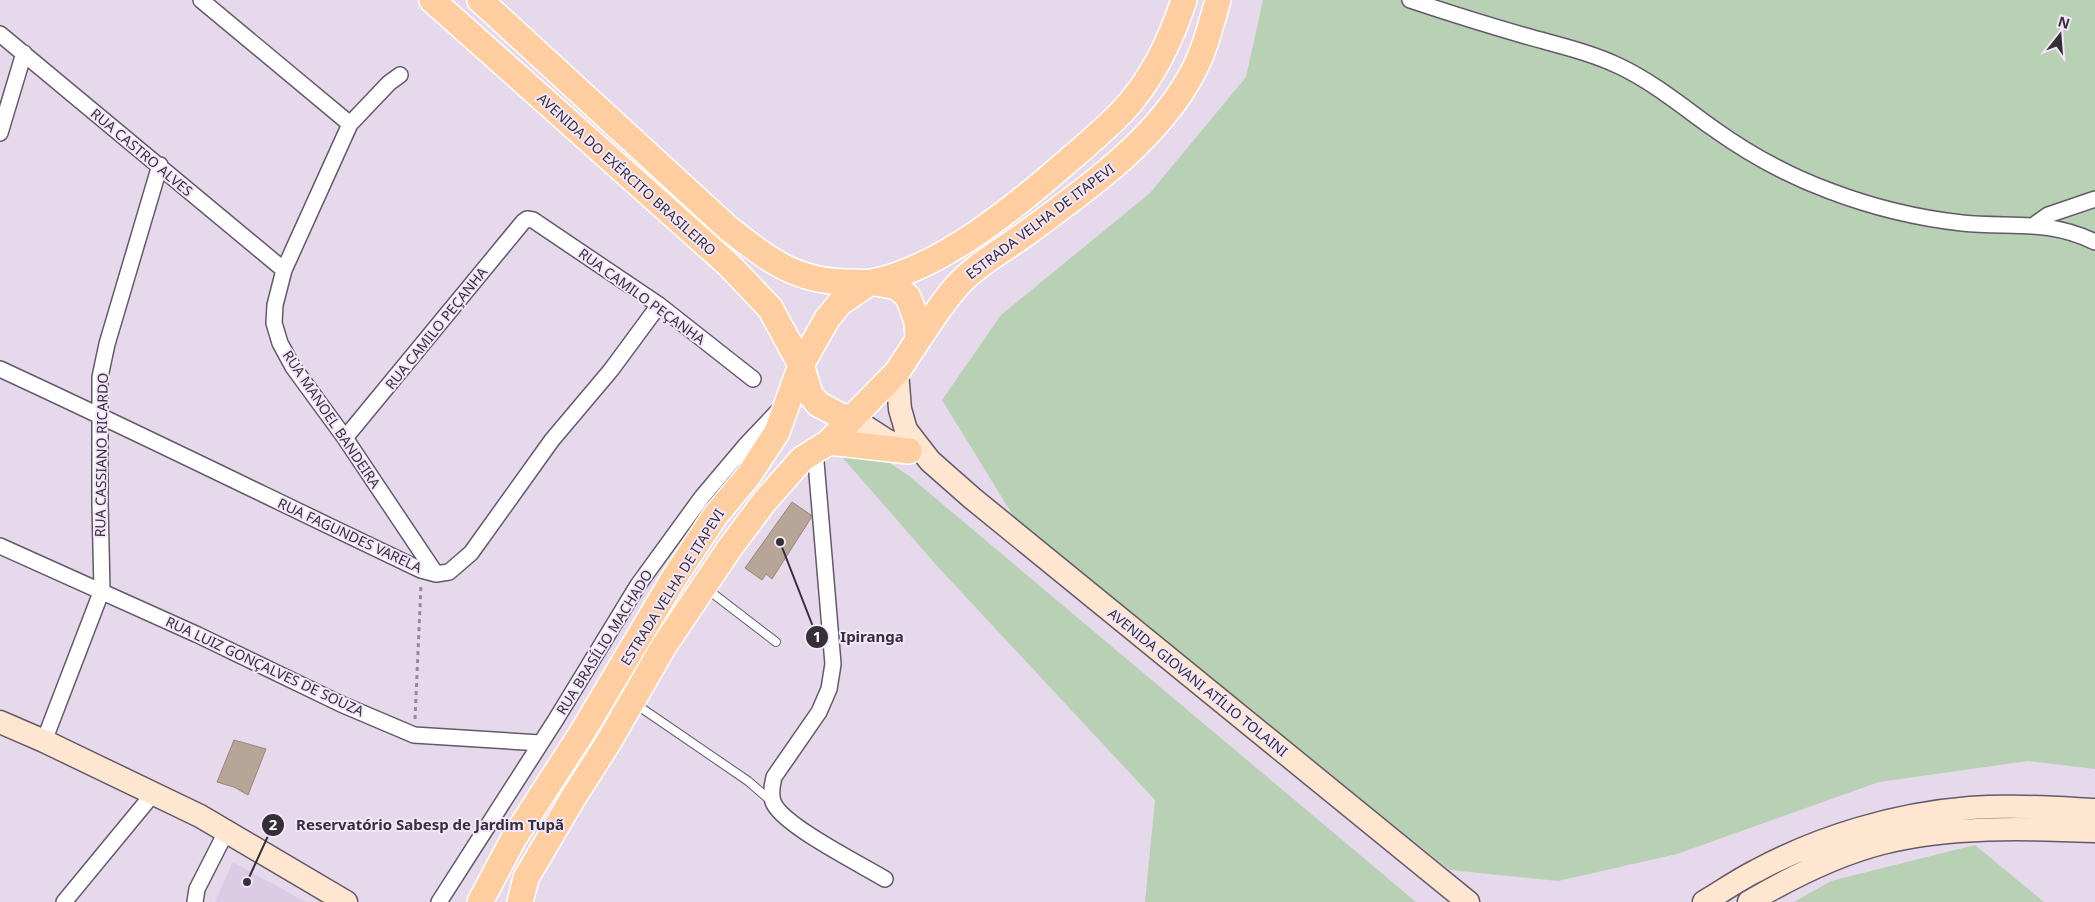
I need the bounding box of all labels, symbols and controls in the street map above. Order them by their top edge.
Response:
north arrow [2035,10,2085,60]
text: N [2056,11,2072,33]
street label: AVENIDA DO EXÉRCITO BRASILEIRO [534,89,720,259]
street label: RUA CASTRO ALVES [87,104,197,201]
street label: ESTRADA VELHA DE ITAPEVI [962,159,1118,283]
street label: RUA CAMILO PEÇANHA [575,244,709,348]
street label: RUA CAMILO PEÇANHA [381,263,491,393]
street label: RUA MANOEL BANDEIRA [279,346,385,492]
street label: RUA CASSIANO RICARDO [90,373,112,537]
street label: RUA FAGUNDES VARELA [275,493,425,577]
street label: ESTRADA VELHA DE ITAPEVI [616,505,728,669]
street label: RUA BRASÍLIO MACHADO [551,566,657,718]
street label: AVENIDA GIOVANI ATÍLIO TOLAINI [1104,603,1292,761]
street label: RUA LUIZ GONÇALVES DE SOUZA [163,612,367,720]
callout: Ipiranga [805,622,913,652]
text: 1 [813,626,821,646]
text: Ipiranga [840,626,904,646]
callout: Reservatório Sabesp de Jardim Tupã [261,810,574,840]
text: 2 [269,814,278,834]
text: Reservatório Sabesp de Jardim Tupã [296,814,564,834]

